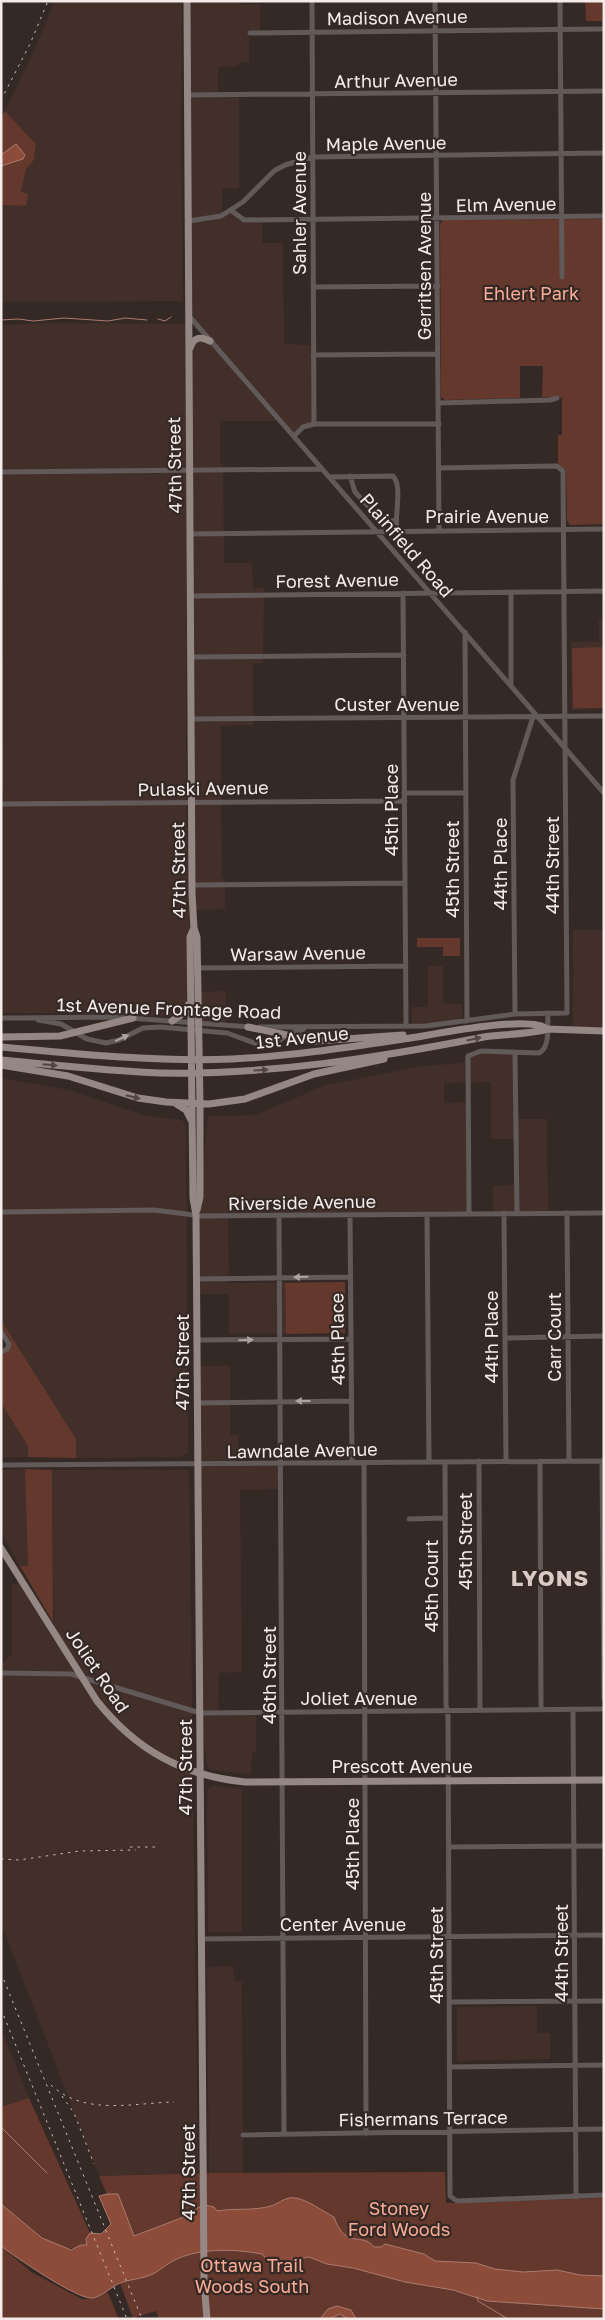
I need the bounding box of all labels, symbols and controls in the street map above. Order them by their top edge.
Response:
street label: Madison Avenue [326,5,468,29]
street label: Arthur Avenue [334,68,458,92]
street label: Maple Avenue [325,131,447,155]
street label: Sahler Avenue [288,151,310,275]
street label: Gerritsen Avenue [413,192,435,340]
street label: Elm Avenue [455,192,557,216]
park label: Ehlert Park [483,282,579,304]
street label: 47th Street [162,417,186,513]
street label: Plainfield Road [356,488,458,602]
street label: Prairie Avenue [425,505,549,527]
street label: Forest Avenue [275,568,399,592]
street label: Custer Avenue [334,693,460,715]
street label: 45th Place [380,764,402,856]
street label: Pulaski Avenue [137,776,269,800]
street label: 44th Street [541,816,563,914]
street label: 44th Place [489,818,511,910]
street label: 45th Street [441,820,463,918]
street label: 47th Street [166,822,190,918]
street label: Warsaw Avenue [230,941,366,965]
street label: 1st Avenue Frontage Road [56,993,282,1023]
street label: 1st Avenue [254,1021,350,1053]
one-way arrow [115,1033,130,1042]
one-way arrow [466,1035,482,1043]
one-way arrow [42,1061,58,1069]
one-way arrow [254,1065,270,1073]
one-way arrow [126,1093,141,1101]
street label: Riverside Avenue [228,1190,376,1214]
one-way arrow [293,1273,309,1281]
street label: 44th Place [480,1291,502,1383]
street label: Carr Court [543,1292,565,1382]
street label: 45th Place [325,1293,349,1385]
street label: 47th Street [171,1314,193,1410]
one-way arrow [238,1336,254,1344]
one-way arrow [295,1397,311,1405]
street label: Lawndale Avenue [226,1438,378,1462]
street label: 45th Street [454,1492,476,1590]
street label: 45th Court [420,1540,442,1632]
district label: LYONS [511,1564,589,1591]
street label: Joliet Road [62,1623,134,1717]
street label: 46th Street [258,1626,280,1724]
street label: Joliet Avenue [300,1687,418,1709]
street label: 47th Street [174,1719,196,1815]
street label: Prescott Avenue [331,1755,473,1777]
street label: 45th Place [341,1798,363,1890]
street label: 44th Street [550,1904,572,2002]
street label: 45th Street [425,1906,447,2004]
street label: Center Avenue [280,1913,406,1935]
street label: Fishermans Terrace [338,2106,508,2130]
street label: 47th Street [177,2124,199,2220]
park label: Stoney Ford Woods [348,2197,450,2240]
park label: Ottawa Trail Woods South [195,2254,309,2297]

